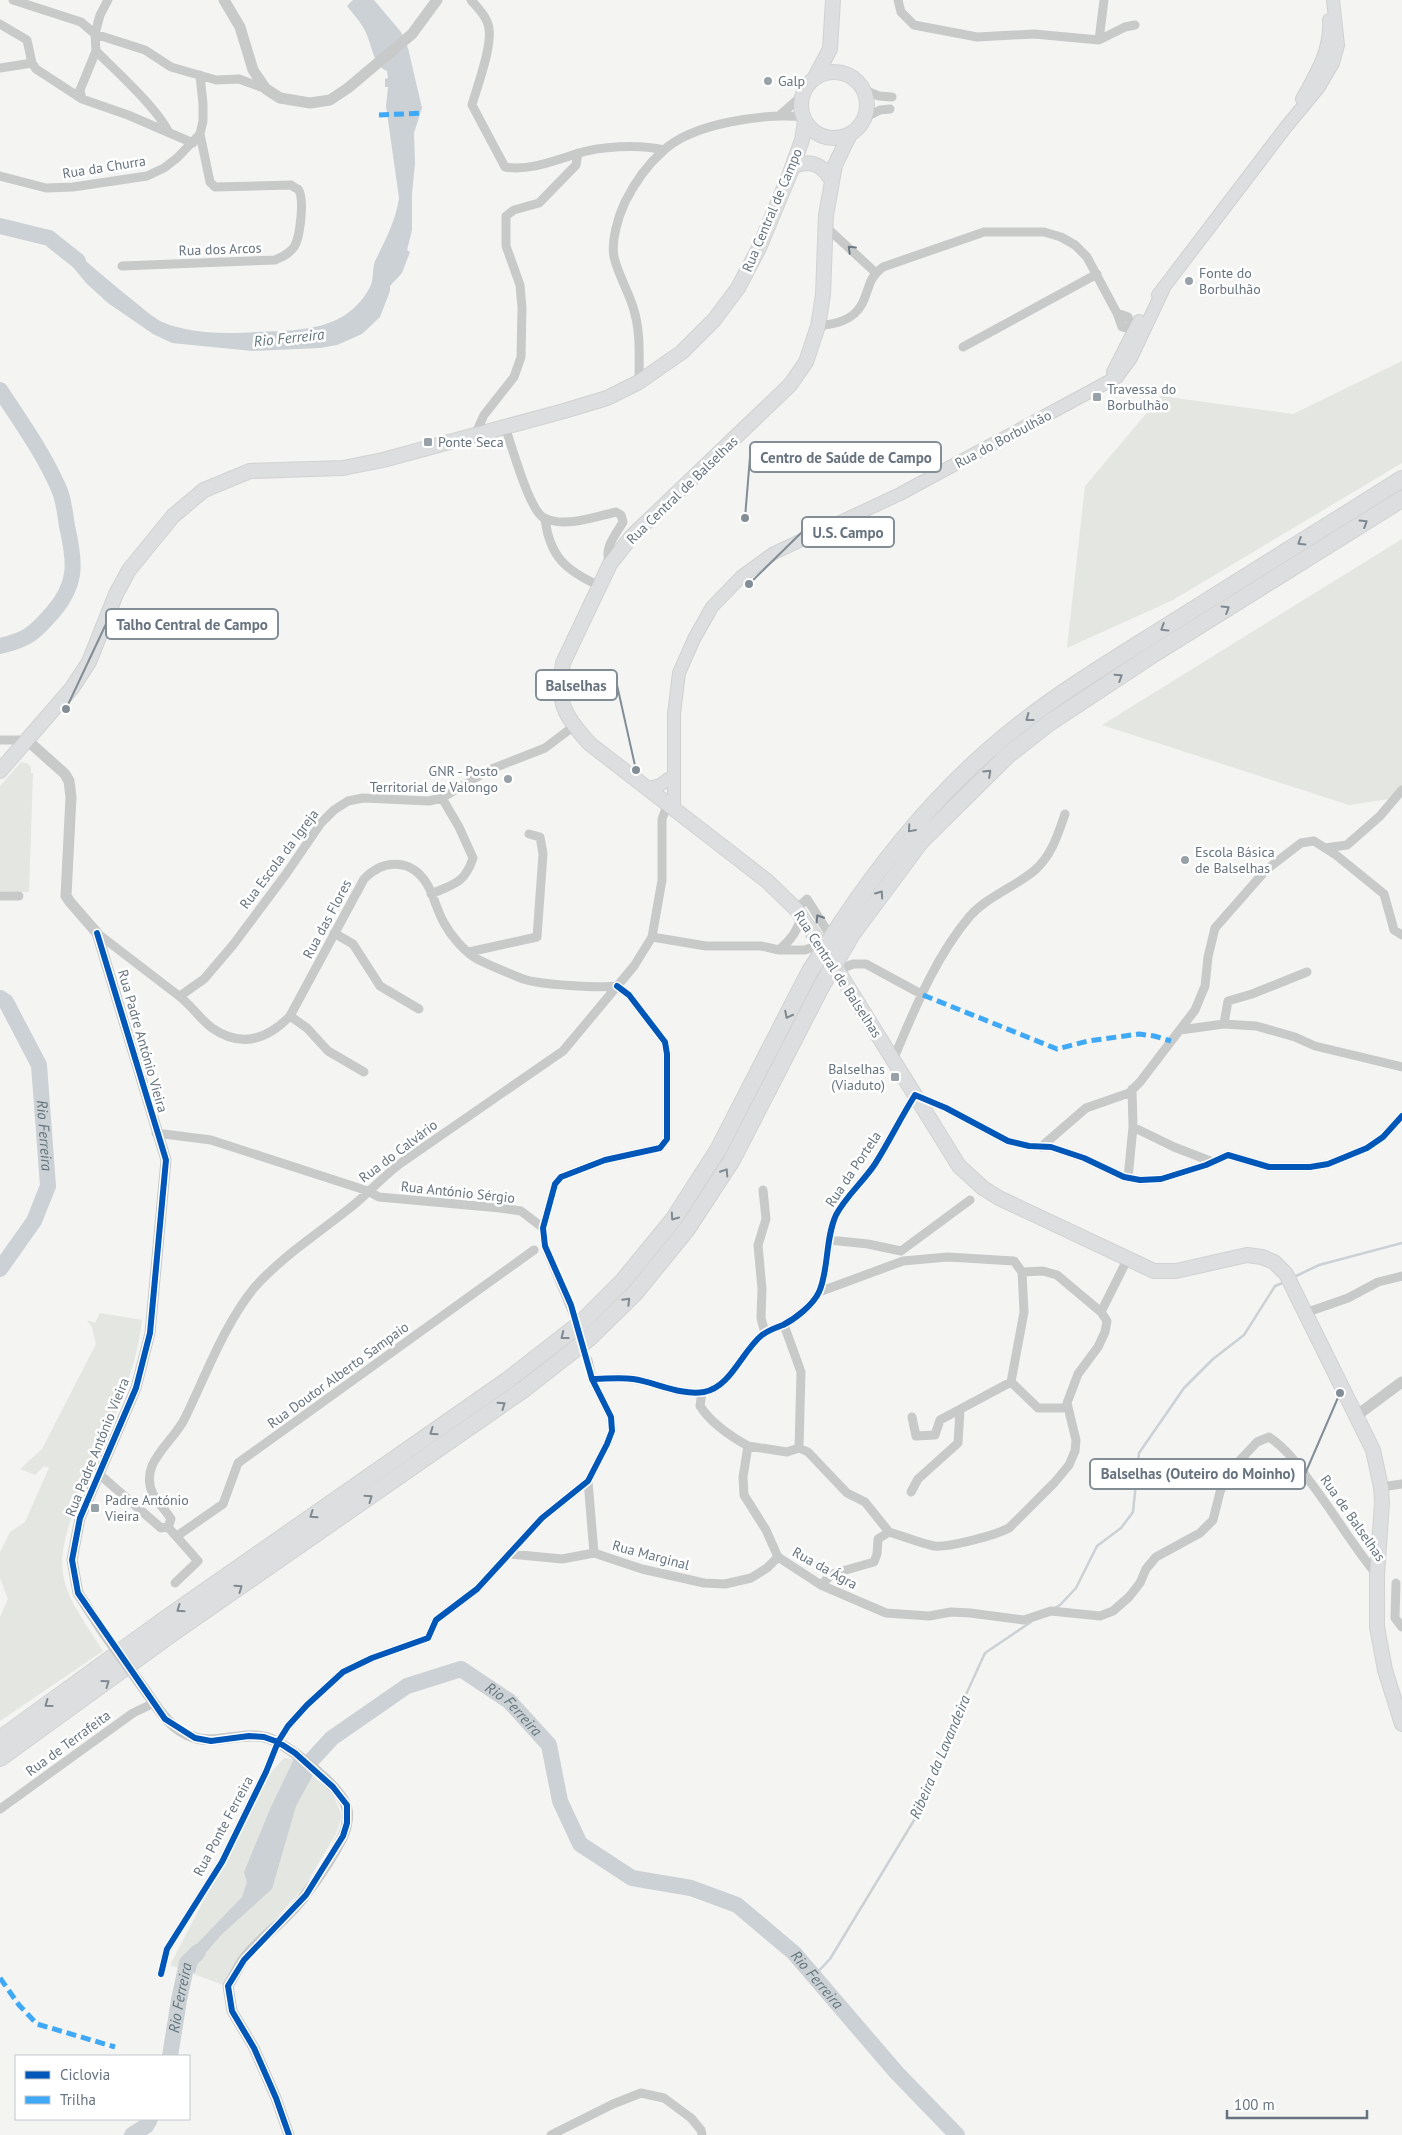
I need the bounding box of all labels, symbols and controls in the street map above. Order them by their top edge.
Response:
place label: Galp [778,72,805,90]
marker: Galp [762,75,774,87]
street label: Rua Central de Campo [738,145,806,275]
street label: Rua da Churra [61,152,147,182]
street label: Rua dos Arcos [178,239,262,259]
one-way arrow [848,246,857,255]
place label: Fonte do Borbulhão [1199,264,1261,298]
marker: Fonte do Borbulhão [1183,275,1195,287]
water label: Rio Ferreira [253,324,326,351]
place label: Travessa do Borbulhão [1107,380,1176,414]
marker: Travessa do Borbulhão [1091,391,1103,403]
street label: Rua do Borbulhão [952,406,1054,472]
street label: Rua Central de Balselhas [622,432,742,548]
place label: Ponte Seca [438,433,504,451]
marker: Ponte Seca [422,436,434,448]
callout: Centro de Saúde de Campo [750,442,941,472]
text: Centro de Saúde de Campo [760,448,932,467]
callout: U.S. Campo [802,517,894,547]
one-way arrow [1359,519,1368,529]
text: U.S. Campo [812,523,884,542]
one-way arrow [1298,536,1307,546]
one-way arrow [1221,605,1230,615]
callout: Talho Central de Campo [106,609,278,639]
text: Talho Central de Campo [116,615,268,634]
one-way arrow [1160,622,1169,632]
callout: Balselhas [536,670,617,700]
one-way arrow [1113,674,1122,683]
text: Balselhas [545,676,607,695]
one-way arrow [1026,713,1035,721]
place label: GNR - Posto Territorial de Valongo [370,762,498,796]
one-way arrow [983,770,992,779]
marker: GNR - Posto Territorial de Valongo [502,773,514,785]
street label: Rua Escola da Igreja [236,805,322,913]
one-way arrow [907,824,916,833]
place label: Escola Básica de Balselhas [1195,843,1275,877]
marker: Escola Básica de Balselhas [1179,854,1191,866]
street label: Rua das Flores [299,876,355,962]
one-way arrow [874,890,883,900]
street label: Rua Central de Balselhas [790,907,886,1041]
one-way arrow [815,914,825,923]
street label: Rua Padre António Vieira [114,967,172,1115]
one-way arrow [784,1010,794,1019]
place label: Balselhas (Viaduto) [828,1060,885,1094]
marker: Balselhas (Viaduto) [889,1071,901,1083]
water label: Rio Ferreira [33,1099,57,1172]
street label: Rua do Calvário [355,1116,441,1186]
street label: Rua da Portela [821,1128,885,1210]
one-way arrow [718,1168,728,1177]
street label: Rua António Sérgio [400,1177,516,1207]
one-way arrow [671,1211,680,1221]
one-way arrow [621,1298,630,1307]
street label: Rua Doutor Alberto Sampaio [264,1318,412,1432]
one-way arrow [561,1331,570,1339]
street label: Rua Padre António Vieira [61,1375,133,1519]
one-way arrow [496,1402,506,1411]
one-way arrow [429,1426,439,1435]
callout: Balselhas (Outeiro do Moinho) [1090,1459,1305,1489]
text: Balselhas (Outeiro do Moinho) [1101,1464,1295,1483]
street label: Rua de Balselhas [1316,1471,1390,1565]
place label: Padre António Vieira [104,1491,189,1525]
one-way arrow [363,1495,373,1504]
marker: Padre António Vieira [89,1502,101,1514]
one-way arrow [309,1509,319,1518]
street label: Rua Marginal [610,1536,692,1574]
street label: Rua da Ágra [789,1543,861,1593]
one-way arrow [233,1585,242,1594]
one-way arrow [176,1603,186,1612]
water label: Rio Ferreira [482,1678,547,1740]
one-way arrow [100,1680,109,1688]
water label: Ribeira da Lavandeira [905,1692,974,1821]
one-way arrow [45,1698,54,1707]
street label: Rua de Terrafeita [22,1706,114,1780]
street label: Rua Ponte Ferreira [189,1773,257,1879]
water label: Rio Ferreira [787,1946,848,2013]
water label: Rio Ferreira [164,1960,196,2034]
legend [15,2055,190,2120]
text: Ciclovia [60,2065,110,2084]
scale bar [1227,2088,1367,2120]
text: Trilha [60,2090,96,2109]
text: 100 m [1234,2095,1275,2114]

